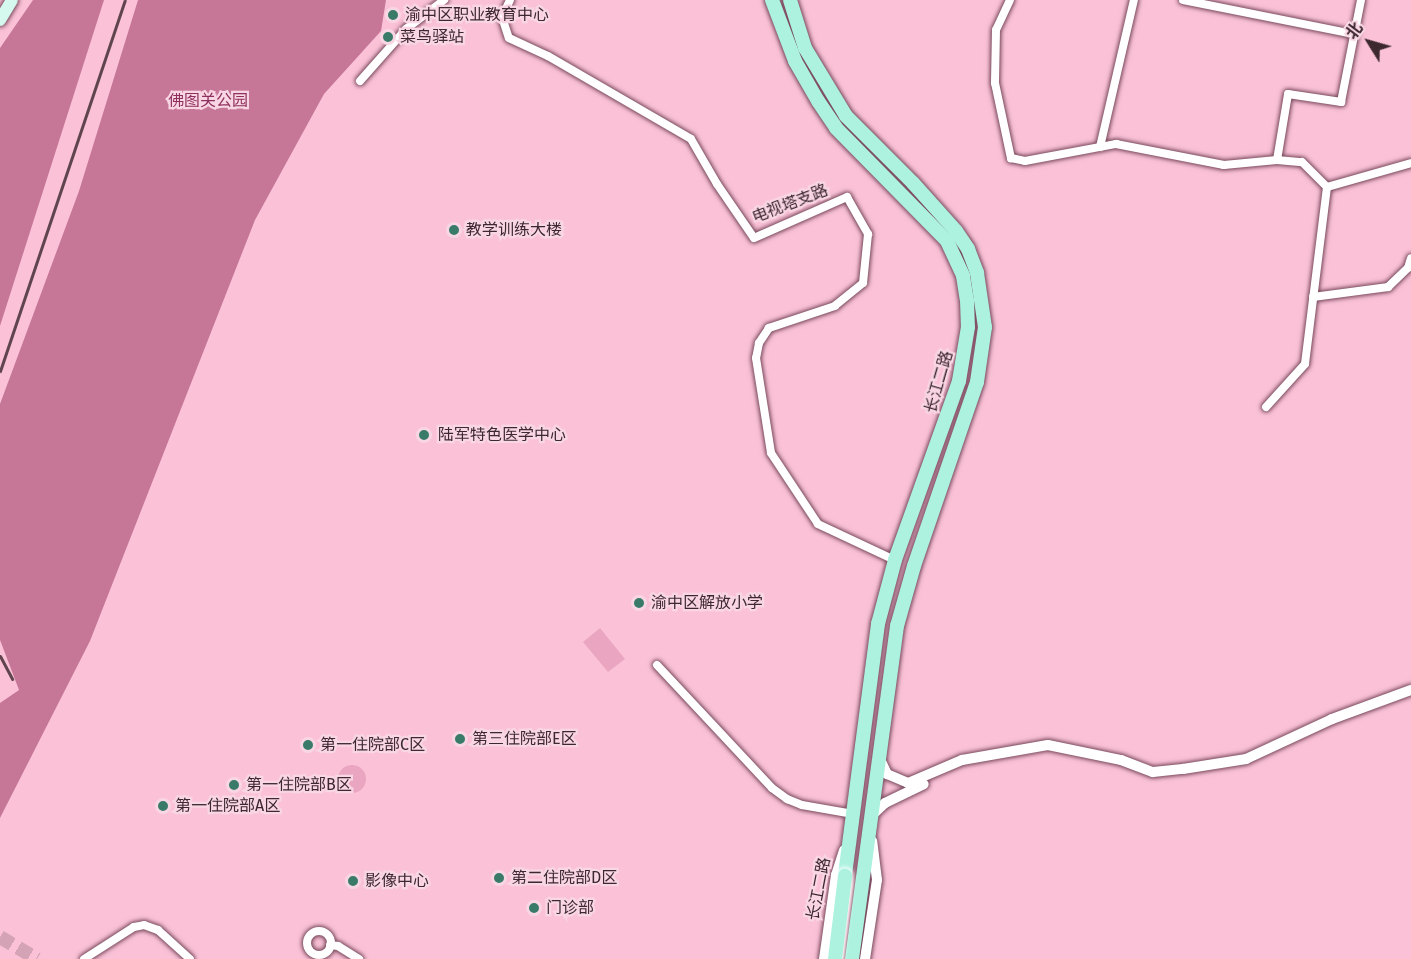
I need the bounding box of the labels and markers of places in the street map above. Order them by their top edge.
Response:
place label: 渝中区职业教育中心 [405,5,549,25]
marker: 渝中区职业教育中心 [386,8,400,22]
place label: 菜鸟驿站 [400,27,464,47]
marker: 菜鸟驿站 [381,30,395,44]
place label: 教学训练大楼 [466,220,562,240]
marker: 教学训练大楼 [447,223,461,237]
place label: 陆军特色医学中心 [438,425,566,445]
marker: 陆军特色医学中心 [415,426,433,444]
place label: 渝中区解放小学 [651,593,763,613]
marker: 渝中区解放小学 [632,596,646,610]
place label: 第三住院部E区 [472,729,577,749]
marker: 第三住院部E区 [453,732,467,746]
place label: 第一住院部C区 [320,735,425,755]
marker: 第一住院部C区 [301,738,315,752]
place label: 第一住院部B区 [246,775,352,795]
marker: 第一住院部B区 [227,778,241,792]
place label: 第一住院部A区 [175,796,280,816]
marker: 第一住院部A区 [156,799,170,813]
place label: 第二住院部D区 [511,868,617,888]
place label: 影像中心 [365,871,429,891]
marker: 第二住院部D区 [492,871,506,885]
marker: 影像中心 [346,874,360,888]
place label: 门诊部 [546,898,594,918]
marker: 门诊部 [527,901,541,915]

